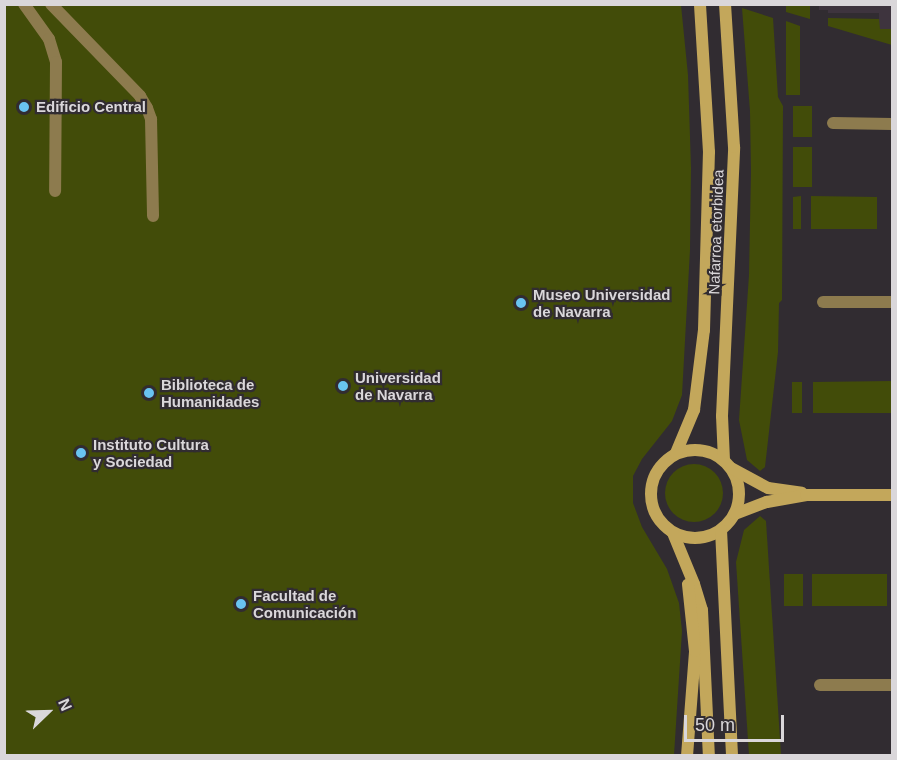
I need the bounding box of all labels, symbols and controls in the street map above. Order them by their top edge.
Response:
place label: Edificio Central [36,98,146,116]
marker: Edificio Central [17,100,31,114]
street label: Nafarroa etorbidea [705,169,727,295]
place label: Museo Universidad de Navarra [533,285,671,320]
marker: Museo Universidad de Navarra [514,296,528,310]
place label: Universidad de Navarra [355,368,441,403]
place label: Biblioteca de Humanidades [161,375,259,410]
marker: Universidad de Navarra [336,379,350,393]
marker: Biblioteca de Humanidades [142,386,156,400]
place label: Instituto Cultura y Sociedad [93,435,209,470]
marker: Instituto Cultura y Sociedad [74,446,88,460]
place label: Facultad de Comunicación [253,586,356,621]
marker: Facultad de Comunicación [234,597,248,611]
north arrow [18,682,78,742]
text: N [55,696,75,713]
scale bar [687,703,788,741]
text: 50 m [695,715,735,735]

